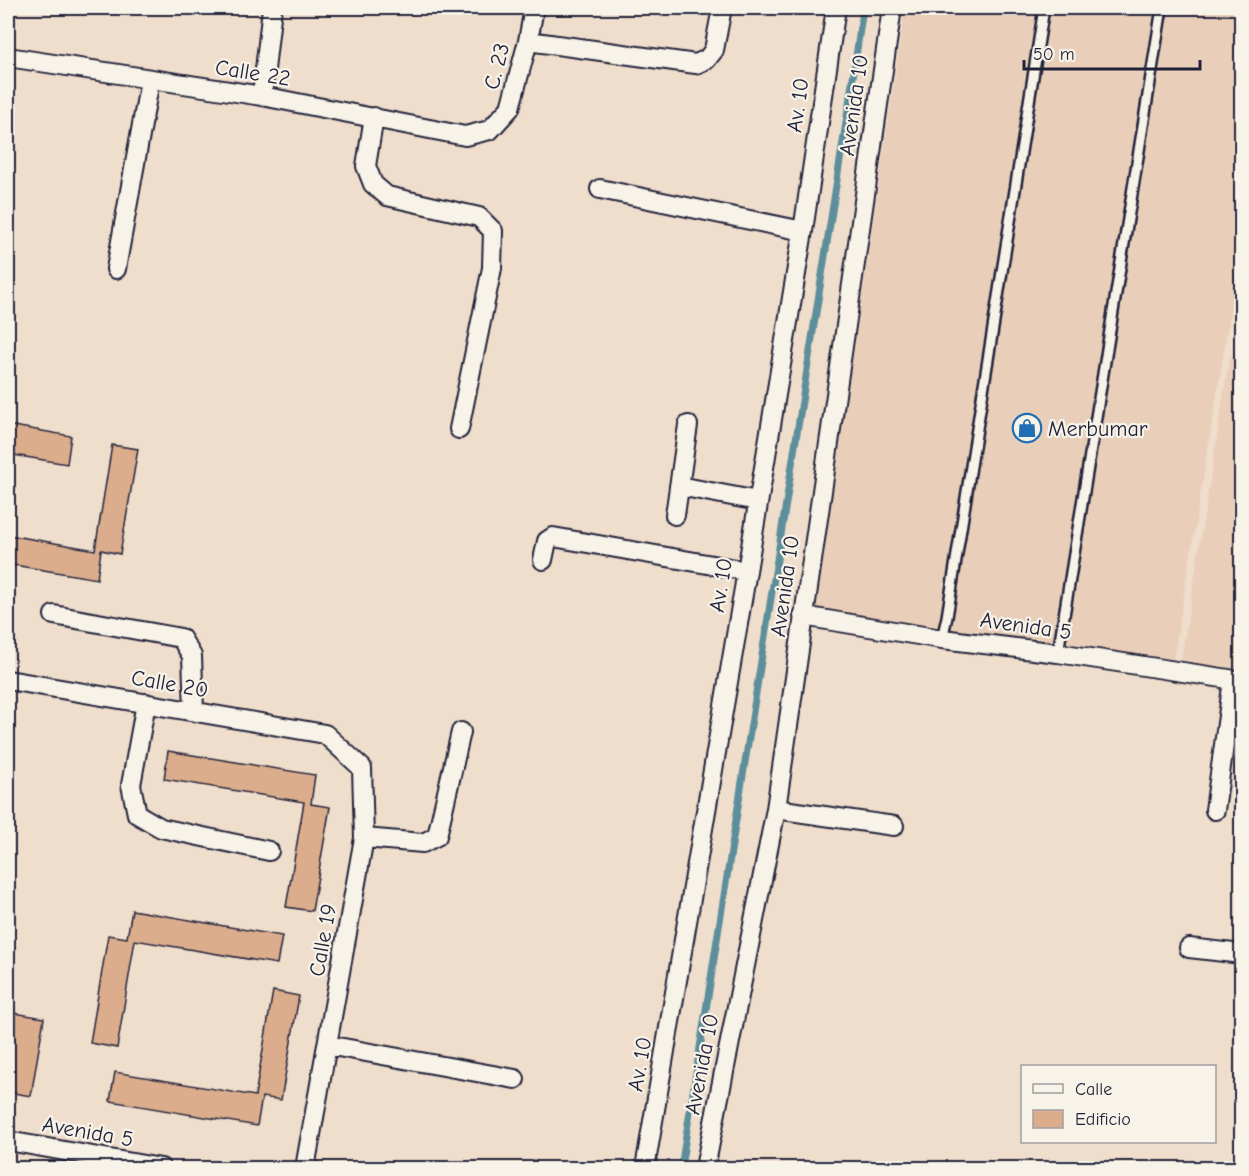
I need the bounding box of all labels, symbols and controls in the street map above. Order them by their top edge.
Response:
scale bar [1024,33,1200,71]
street label: C. 23 [479,40,515,92]
text: 50 m [1033,44,1075,65]
street label: Avenida 10 [834,53,874,158]
street label: Calle 22 [213,54,292,92]
street label: Av. 10 [781,76,815,134]
shop icon: Merbumar [1011,412,1043,444]
place label: Merbumar [1048,416,1148,442]
street label: Avenida 10 [765,534,805,639]
street label: Av. 10 [704,556,738,614]
street label: Avenida 5 [978,607,1073,645]
street label: Calle 20 [129,664,210,704]
street label: Calle 19 [304,902,342,979]
street label: Avenida 10 [679,1012,724,1117]
street label: Av. 10 [622,1035,658,1093]
legend [1021,1065,1216,1143]
text: Calle [1075,1079,1112,1100]
text: Edificio [1075,1109,1131,1130]
street label: Avenida 5 [40,1111,135,1153]

